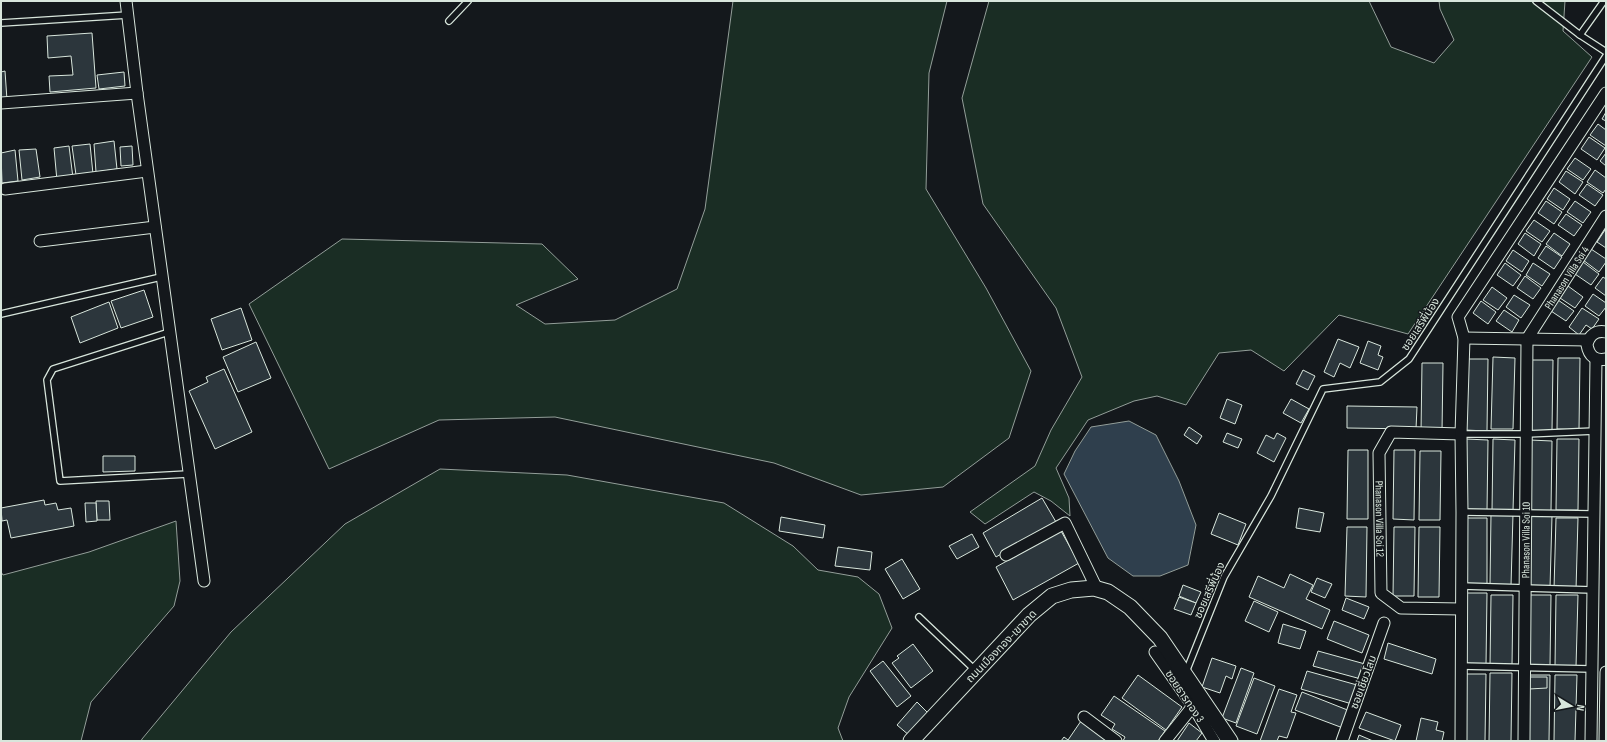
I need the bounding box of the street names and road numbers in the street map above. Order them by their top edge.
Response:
street label: Phanason Villa Soi 4 [1542,244,1592,312]
street label: ซอยเสรีพี่น้อง [1397,294,1442,353]
street label: Phanason Villa Soi 12 [1372,481,1386,557]
street label: Phanason Villa Soi 10 [1519,502,1533,578]
street label: ซอยเสรีพี่น้อง [1189,559,1228,620]
street label: ถนนเมืองทอง-เขาขาด [963,607,1039,685]
street label: ซอยเชี่ยวโสม [1346,653,1379,711]
street label: ซอยธารทอง 3 [1162,668,1207,725]

